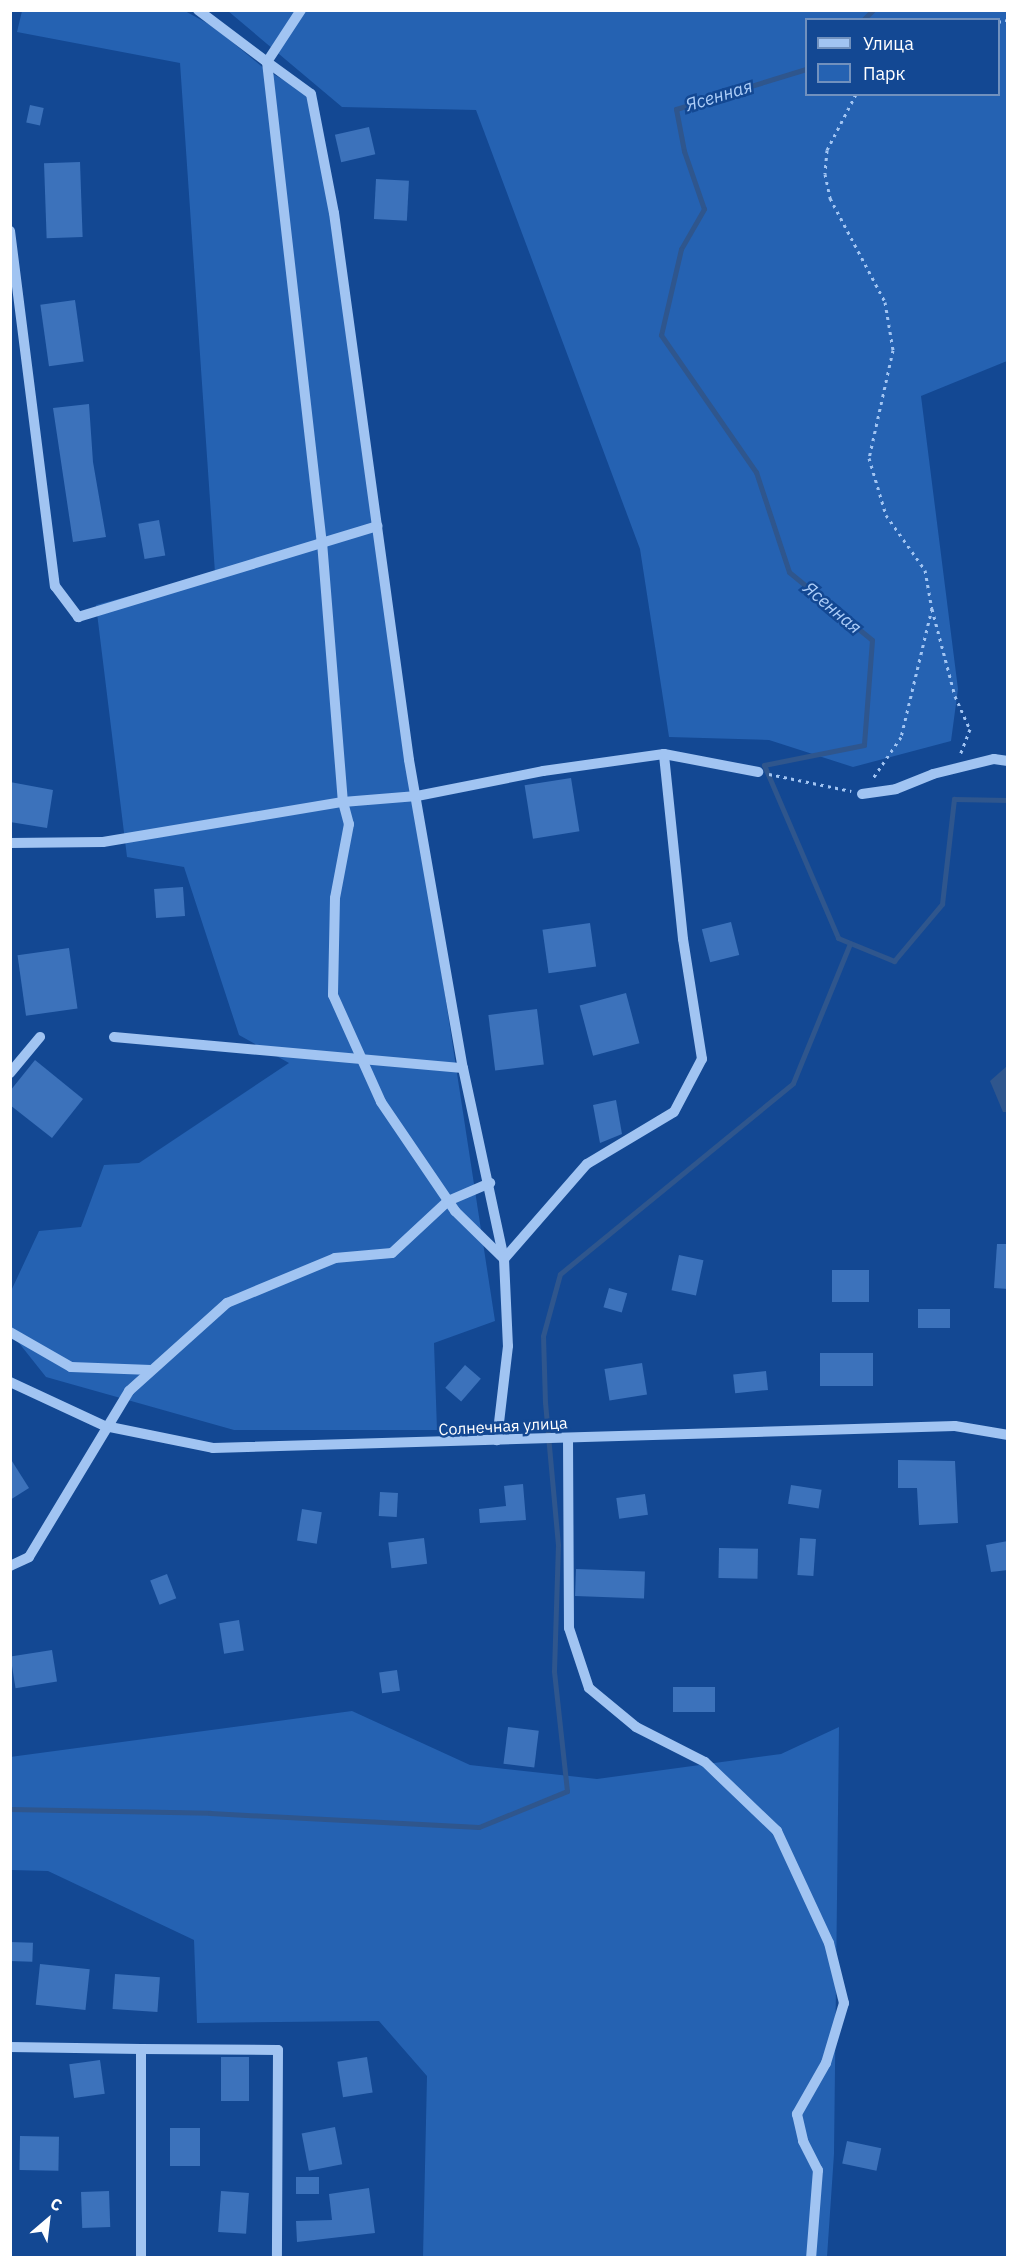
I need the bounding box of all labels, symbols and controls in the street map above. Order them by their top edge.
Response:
legend [805,18,1000,96]
text: Улица [863,32,914,55]
text: Парк [863,62,905,85]
water label: Ясенная [683,76,755,116]
water label: Ясенная [799,577,865,639]
street label: Солнечная улица [438,1413,568,1439]
north arrow [18,2190,78,2250]
text: С [47,2193,66,2215]

